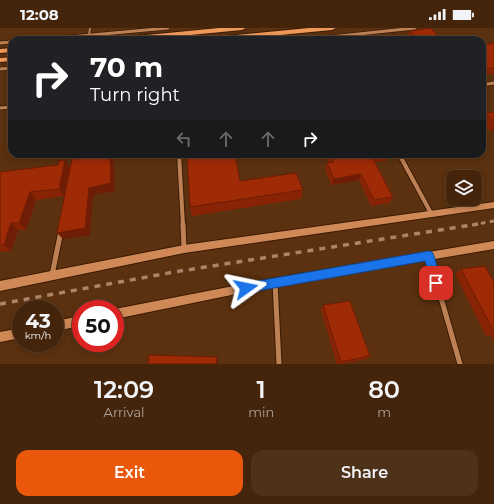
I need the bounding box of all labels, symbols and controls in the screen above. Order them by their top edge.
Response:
text: 12:08 [20,5,59,24]
text: 70 m [90,50,163,84]
icon: right [24,52,76,104]
text: Turn right [90,84,180,106]
icon: left [173,128,195,150]
icon: ahead [215,128,237,150]
icon: ahead [257,128,279,150]
icon: right [299,128,321,150]
map controls [446,170,482,206]
button: layers [446,170,482,206]
pin [419,266,453,300]
position arrow [225,267,267,309]
icon: arrive [425,272,447,294]
speed limit sign: 50 [72,300,124,352]
text: 43 [25,309,51,333]
text: km/h [25,329,51,342]
text: 12:09 [94,375,154,404]
text: 1 [257,375,266,404]
text: 80 [368,375,400,404]
text: Arrival [104,404,145,420]
text: min [248,404,274,420]
text: m [377,404,391,420]
button: Exit [16,450,243,496]
button: Share [251,450,478,496]

